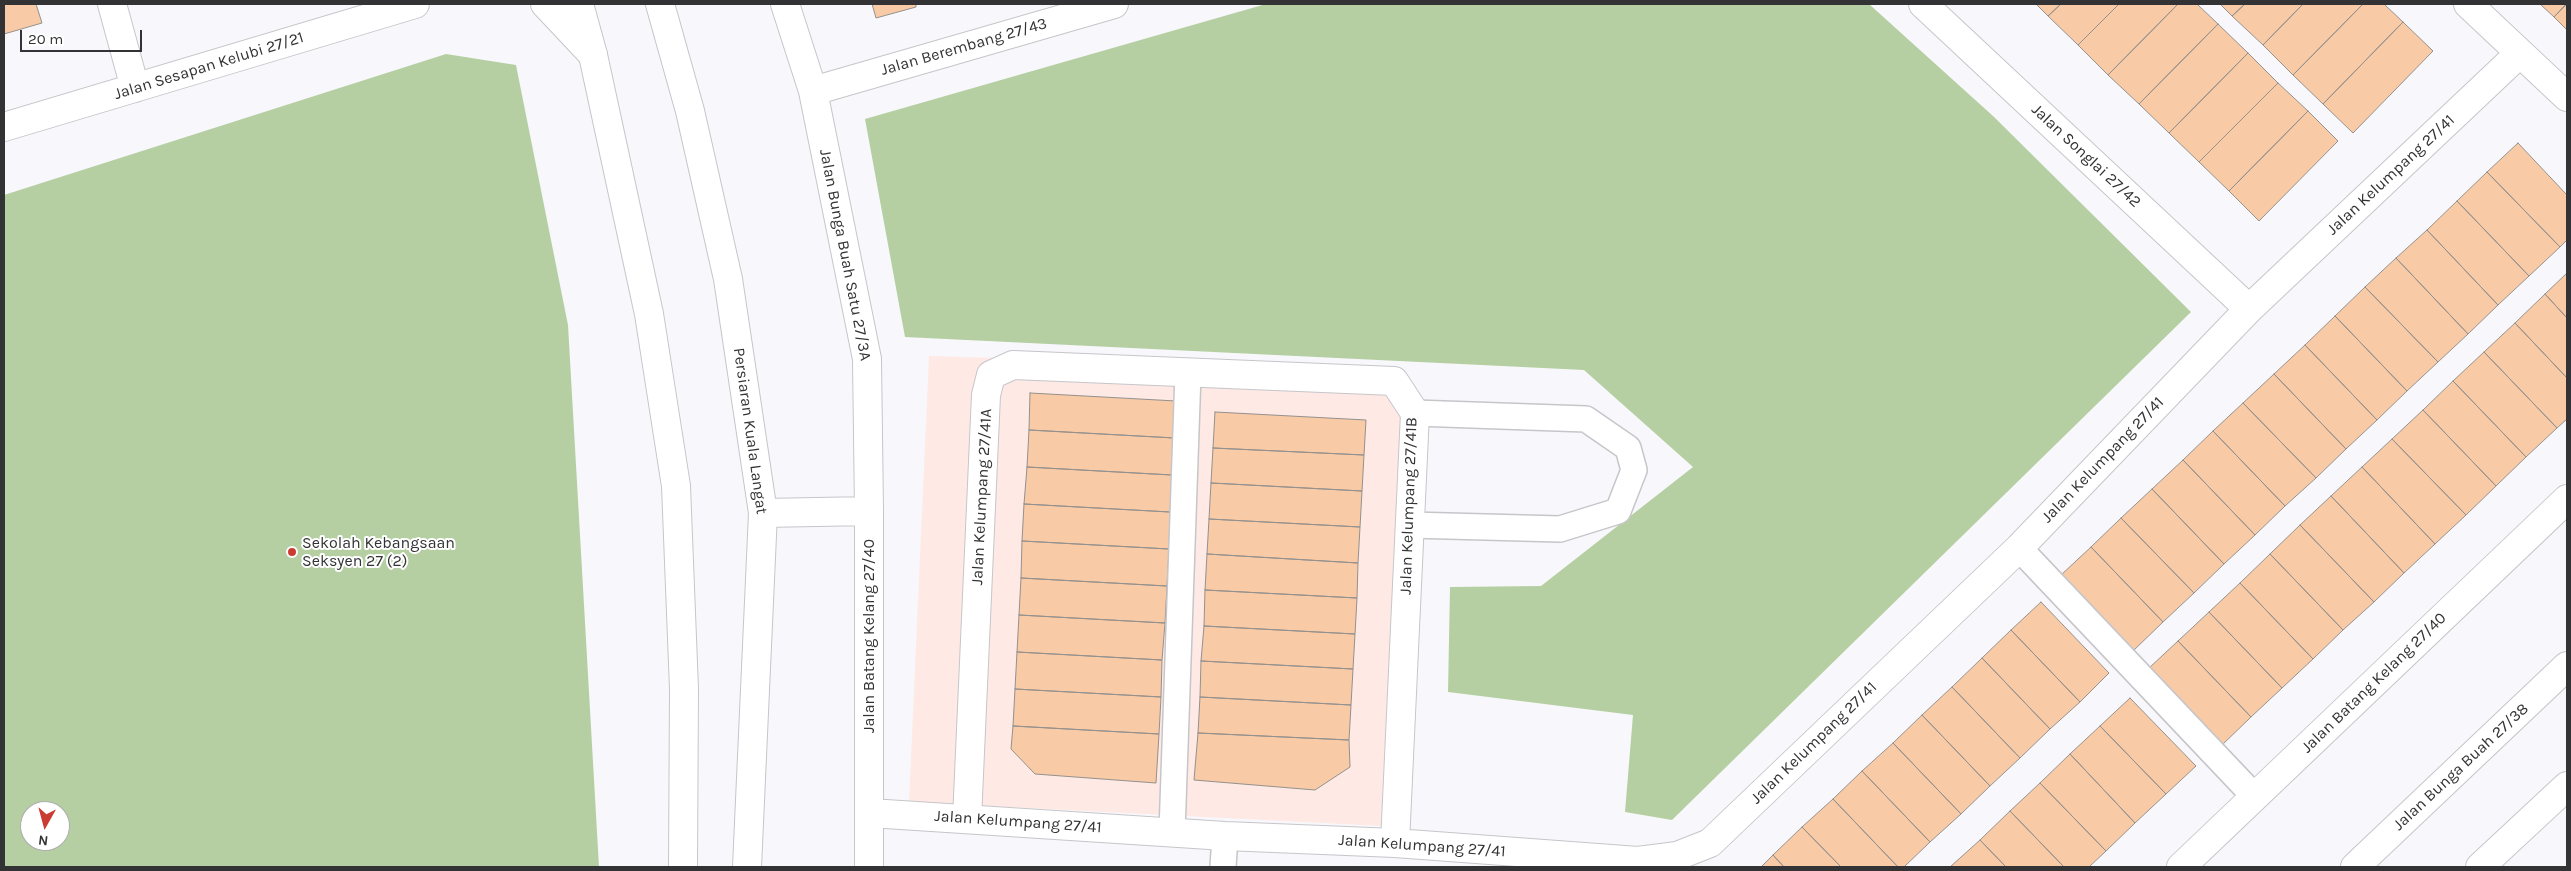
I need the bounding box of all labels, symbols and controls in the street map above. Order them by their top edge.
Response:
street label: Jalan Berembang 27/43 [879,14,1049,80]
scale bar [22,20,145,52]
street label: Jalan Sesapan Kelubi 27/21 [112,28,306,104]
text: 20 m [28,30,63,48]
street label: Jalan Songlai 27/42 [2027,100,2145,212]
street label: Jalan Kelumpang 27/41 [2323,111,2459,239]
street label: Jalan Bunga Buah Satu 27/3A [815,148,875,362]
street label: Persiaran Kuala Langat [729,346,771,516]
street label: Jalan Kelumpang 27/41 [2038,393,2168,527]
street label: Jalan Kelumpang 27/41A [968,408,996,586]
street label: Jalan Kelumpang 27/41B [1396,417,1422,595]
place label: Sekolah Kebangsaan Seksyen 27 (2) [302,533,455,571]
street label: Jalan Batang Kelang 27/40 [859,539,879,733]
marker: Sekolah Kebangsaan Seksyen 27 (2) [286,546,298,558]
street label: Jalan Batang Kelang 27/40 [2298,609,2450,757]
street label: Jalan Kelumpang 27/41 [1747,678,1881,808]
street label: Jalan Bunga Buah 27/38 [2389,699,2533,835]
north arrow [20,801,70,851]
street label: Jalan Kelumpang 27/41 [934,807,1102,837]
text: N [37,831,49,849]
street label: Jalan Kelumpang 27/41 [1338,831,1506,861]

